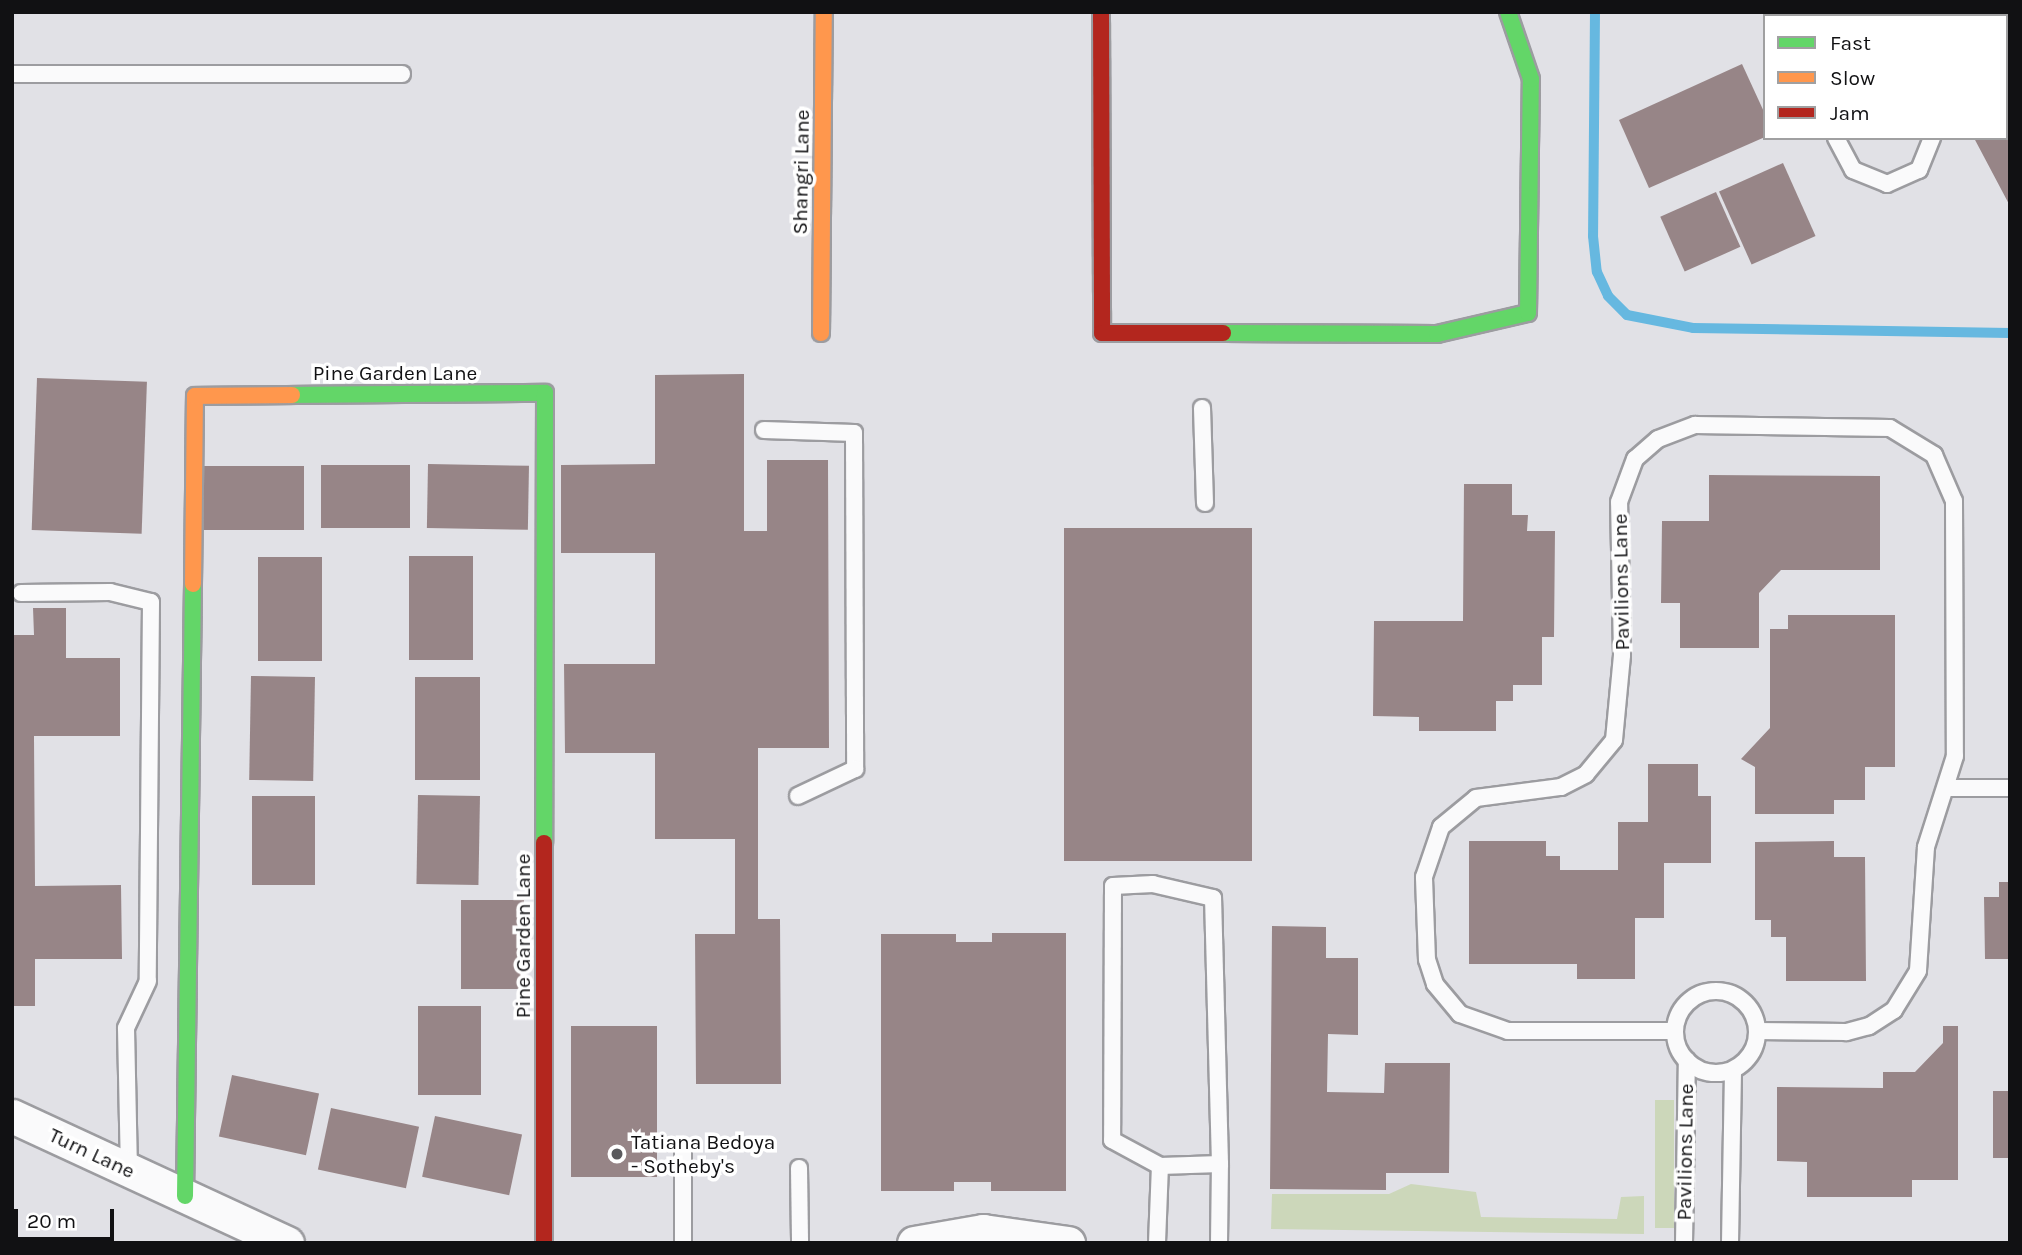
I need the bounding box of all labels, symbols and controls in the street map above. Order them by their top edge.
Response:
legend [1763,14,2008,140]
text: Fast [1830,31,1871,55]
text: Slow [1830,66,1875,90]
text: Jam [1830,101,1870,125]
street label: Shangri Lane [787,109,815,235]
street label: Pine Garden Lane [313,360,477,386]
street label: Pavilions Lane [1607,513,1635,651]
street label: Pine Garden Lane [510,854,536,1018]
street label: Pavilions Lane [1671,1083,1699,1221]
street label: Turn Lane [45,1122,139,1184]
place label: Tatiana Bedoya - Sotheby's [631,1129,775,1179]
marker: Tatiana Bedoya - Sotheby's [609,1146,625,1162]
scale bar [18,1196,117,1240]
text: 20 m [27,1209,76,1233]

